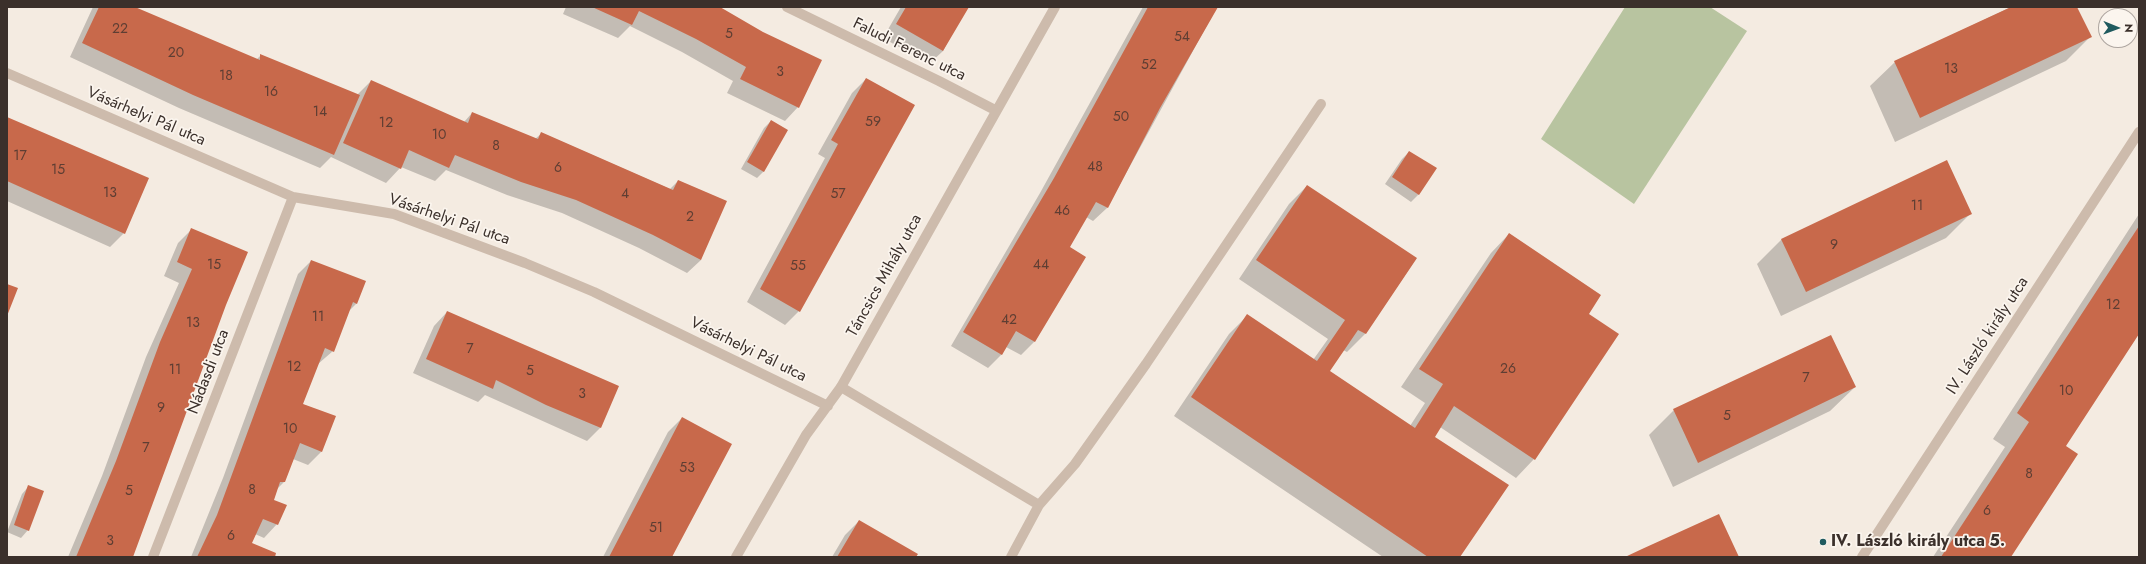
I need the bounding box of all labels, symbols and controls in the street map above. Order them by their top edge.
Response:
north arrow [2098,8,2138,48]
street label: Faludi Ferenc utca [849,14,969,86]
house number: 22 [112,22,128,38]
text: N [2121,24,2137,33]
house number: 5 [725,27,733,43]
house number: 54 [1174,30,1190,46]
house number: 20 [168,46,184,62]
house number: 52 [1141,58,1157,74]
house number: 13 [1944,62,1958,78]
house number: 3 [776,65,784,81]
house number: 18 [219,69,233,85]
street label: Vásárhelyi Pál utca [84,83,208,151]
house number: 16 [264,85,278,101]
house number: 14 [313,105,327,121]
house number: 50 [1113,110,1129,126]
house number: 59 [865,115,881,131]
house number: 12 [379,116,393,132]
house number: 10 [432,128,446,144]
house number: 8 [492,139,500,155]
house number: 17 [13,149,27,165]
house number: 48 [1087,160,1103,176]
house number: 6 [554,161,562,177]
house number: 15 [51,163,65,179]
house number: 13 [103,186,117,202]
house number: 4 [621,187,629,203]
house number: 57 [830,187,846,203]
street label: Vásárhelyi Pál utca [386,190,512,250]
house number: 11 [1911,199,1923,215]
house number: 46 [1054,204,1070,220]
house number: 2 [686,210,694,226]
street label: Táncsics Mihály utca [843,211,927,341]
house number: 9 [1830,238,1838,254]
house number: 15 [207,258,221,274]
house number: 44 [1033,258,1049,274]
house number: 55 [790,259,806,275]
street label: IV. László király utca [1943,274,2033,398]
house number: 12 [2106,298,2120,314]
house number: 11 [312,310,324,326]
house number: 42 [1001,313,1017,329]
street label: Vásárhelyi Pál utca [687,314,809,386]
house number: 13 [186,316,200,332]
street label: Nádasdi utca [184,327,234,417]
house number: 7 [466,342,474,358]
house number: 12 [287,360,301,376]
house number: 26 [1500,362,1516,378]
house number: 11 [169,363,181,379]
house number: 5 [526,364,534,380]
house number: 7 [1802,371,1810,387]
house number: 10 [2059,384,2073,400]
house number: 3 [578,387,586,403]
house number: 9 [157,401,165,417]
house number: 5 [1723,409,1731,425]
house number: 10 [283,422,297,438]
house number: 7 [142,441,150,457]
house number: 53 [679,461,695,477]
house number: 8 [2025,467,2033,483]
house number: 8 [248,483,256,499]
house number: 5 [125,484,133,500]
house number: 6 [1983,504,1991,520]
house number: 51 [649,521,663,537]
house number: 6 [227,529,235,545]
place label: IV. László király utca 5. [1831,532,2005,552]
house number: 3 [106,534,114,550]
marker: IV. László király utca 5. [1818,537,1828,547]

